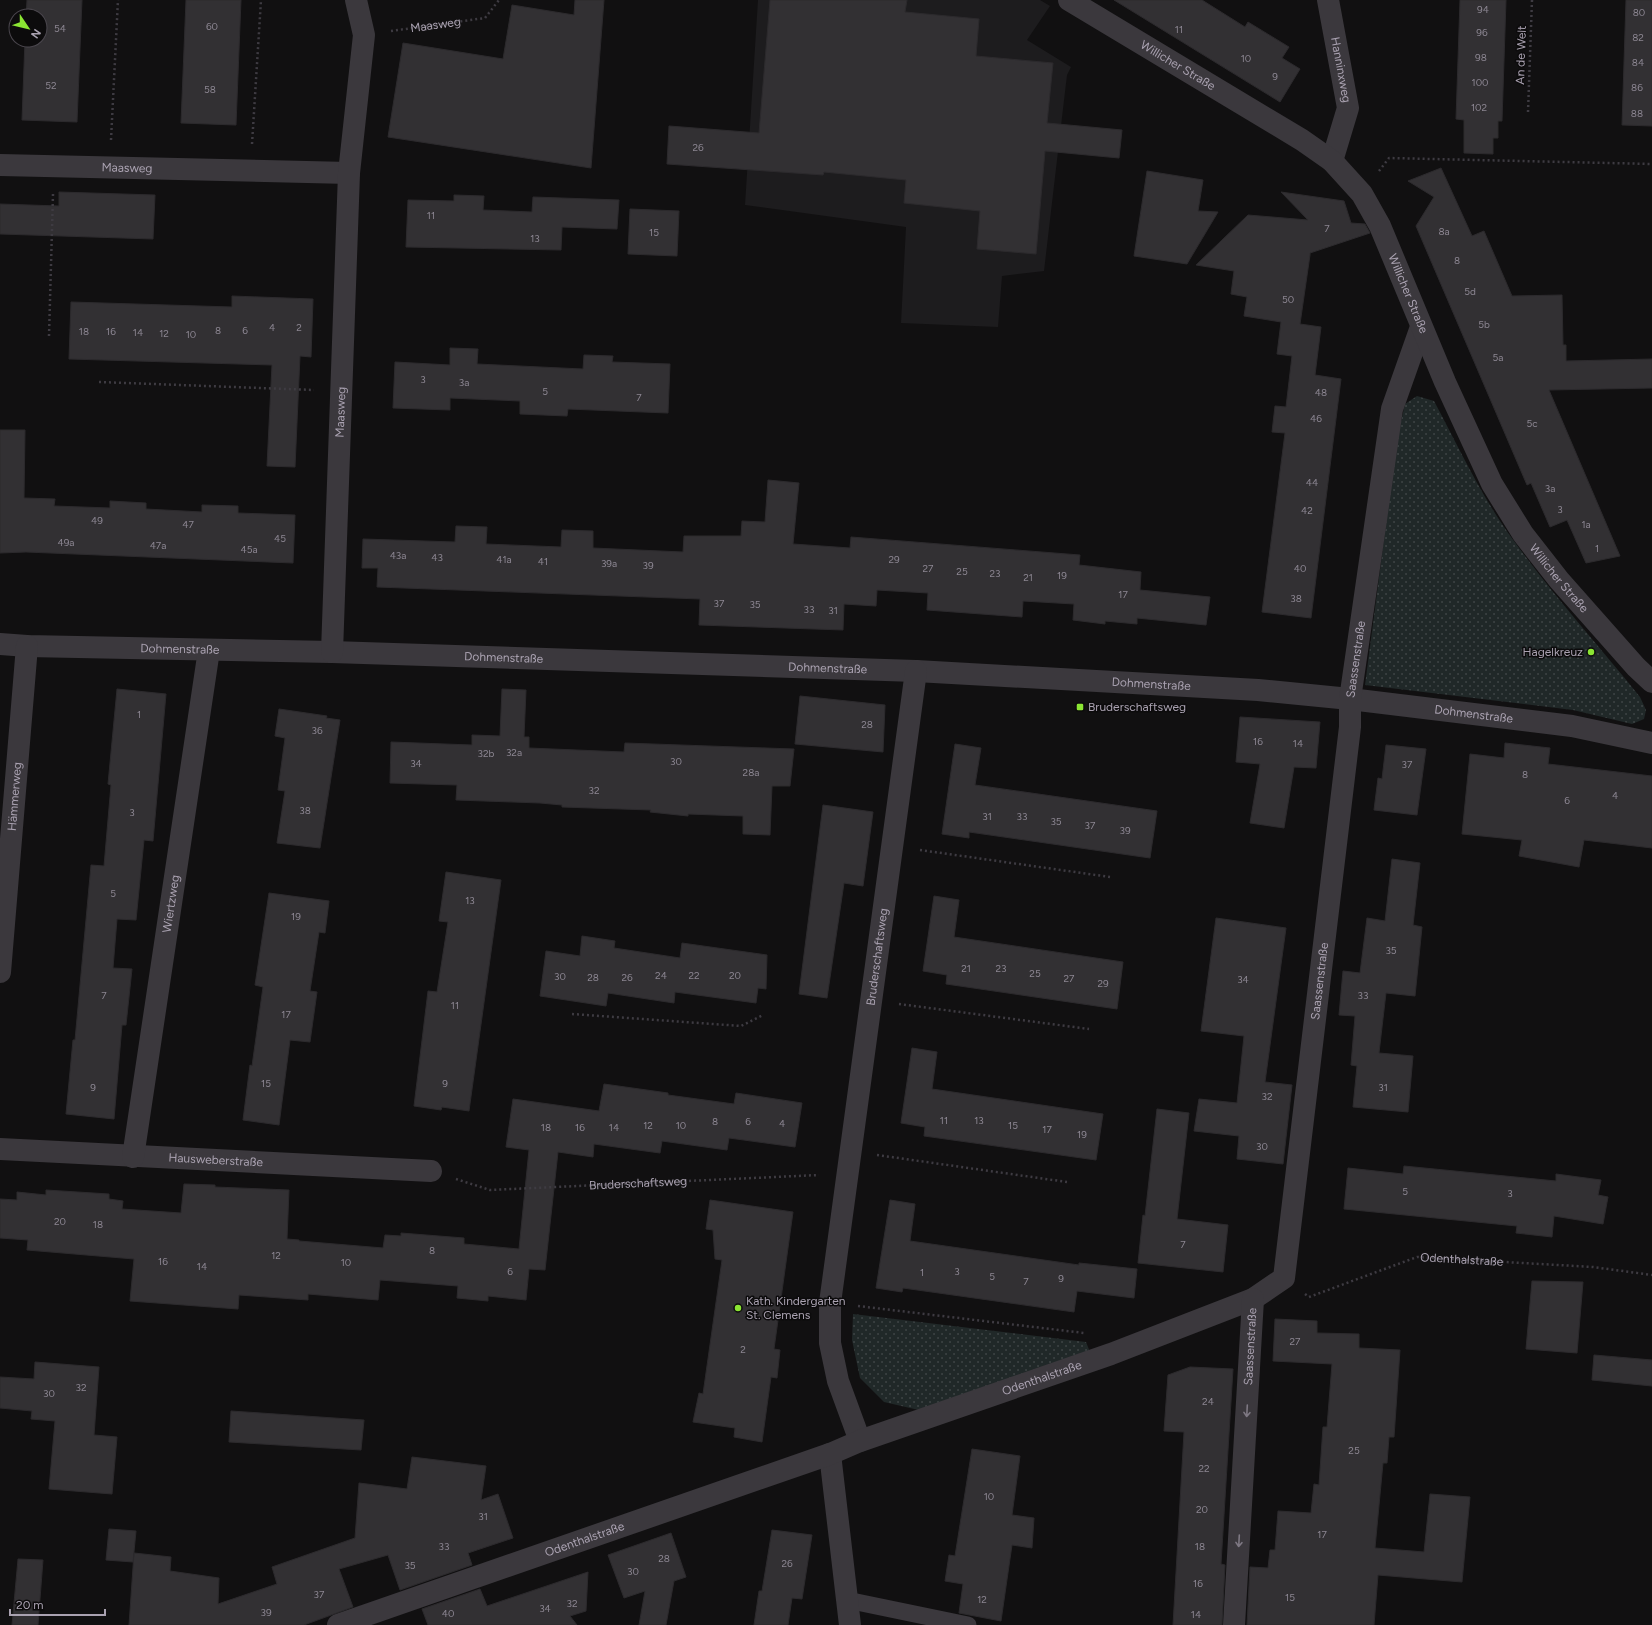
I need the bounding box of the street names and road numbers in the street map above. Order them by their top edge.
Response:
street label: Maasweg [409,14,462,35]
street label: An de Welt [1513,25,1529,85]
street label: Hanninxweg [1328,36,1354,104]
street label: Willicher Straße [1138,38,1218,93]
street label: Maasweg [101,160,153,175]
street label: Willicher Straße [1385,252,1431,336]
street label: Maasweg [333,386,348,438]
street label: Willicher Straße [1527,541,1592,616]
street label: Saassenstraße [1343,619,1368,699]
street label: Dohmenstraße [140,641,220,657]
street label: Dohmenstraße [464,649,544,666]
street label: Dohmenstraße [788,660,868,676]
street label: Dohmenstraße [1111,675,1192,693]
street label: Dohmenstraße [1434,702,1514,726]
street label: Hämmerweg [5,762,24,832]
street label: Wiertzweg [160,874,182,934]
street label: Bruderschaftsweg [864,907,891,1007]
street label: Saassenstraße [1308,941,1331,1020]
street label: Hausweberstraße [168,1151,264,1169]
street label: Bruderschaftsweg [589,1174,687,1192]
street label: Odenthalstraße [1420,1250,1504,1269]
street label: Saassenstraße [1241,1307,1260,1386]
street label: Odenthalstraße [1000,1358,1084,1398]
street label: Odenthalstraße [543,1519,627,1560]

